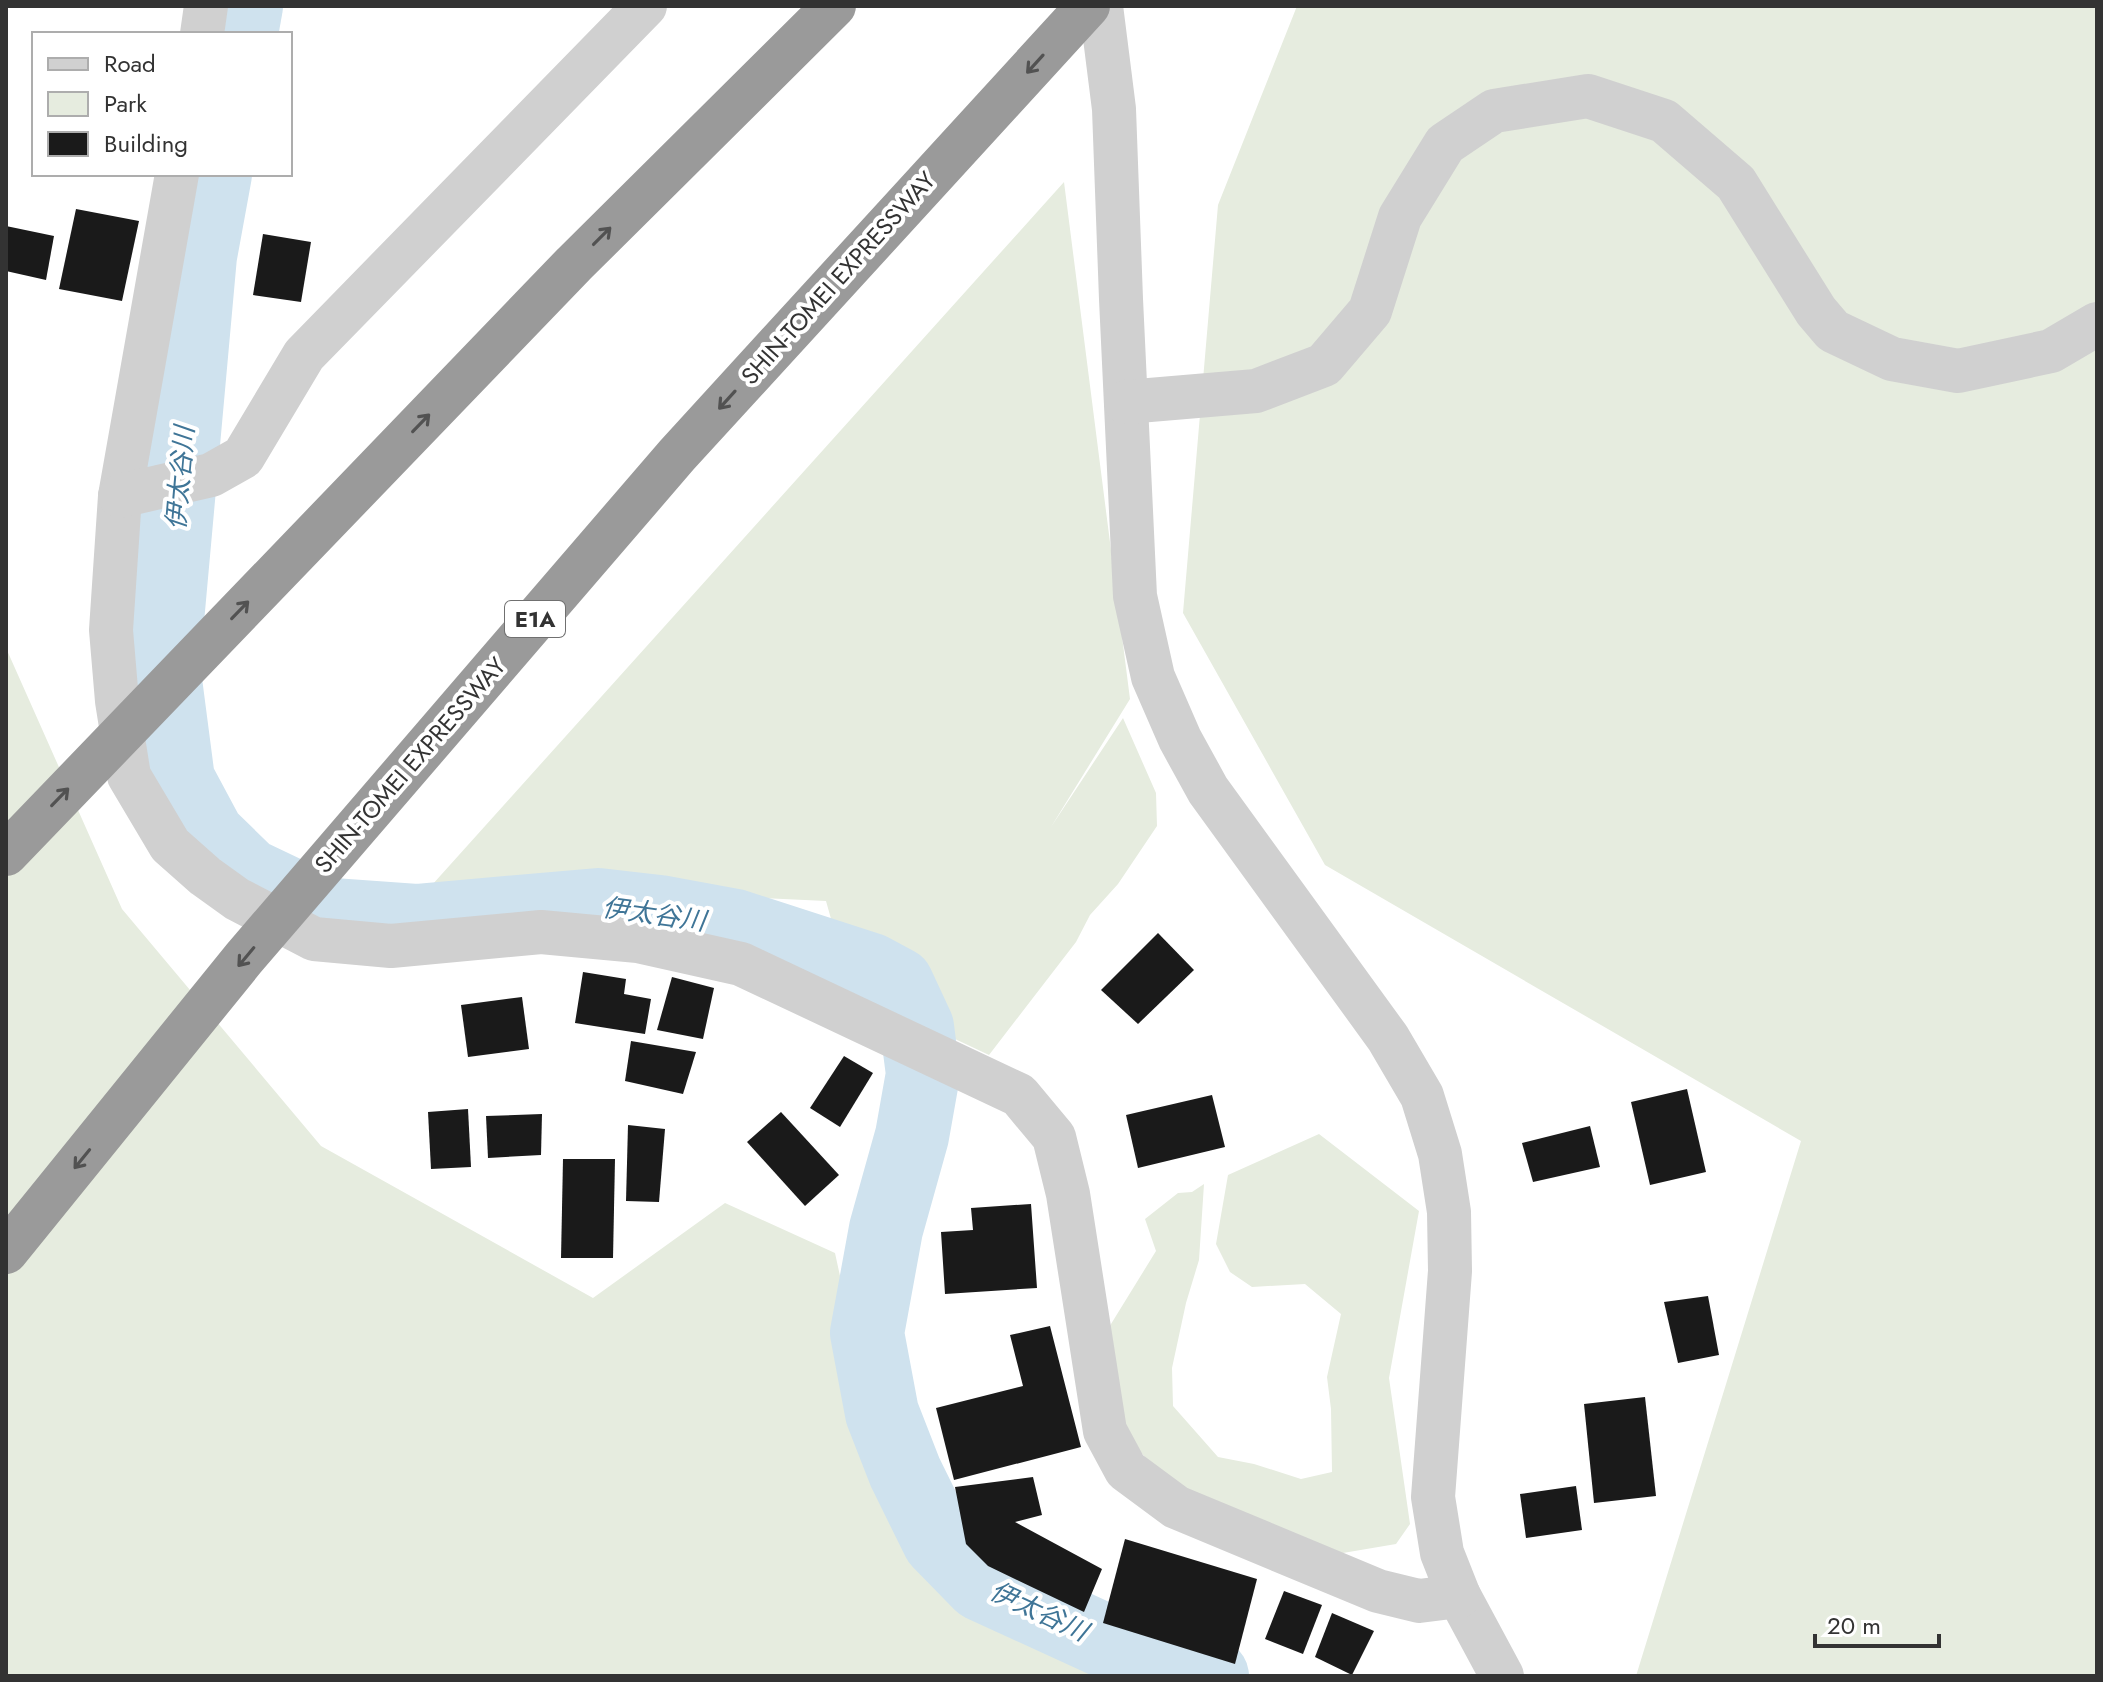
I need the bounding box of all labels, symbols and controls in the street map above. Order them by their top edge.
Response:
legend [32,32,292,176]
text: Road [104,46,156,81]
one-way arrow [1026,53,1044,73]
text: Park [104,86,147,121]
text: Building [104,126,188,161]
street label: SHIN-TOMEI EXPRESSWAY [733,163,944,392]
one-way arrow [592,227,611,246]
one-way arrow [718,390,737,410]
one-way arrow [411,413,430,433]
water label: 伊太谷川 [157,422,204,531]
one-way arrow [230,601,249,620]
road number: E1A [505,601,565,637]
street label: SHIN-TOMEI EXPRESSWAY [306,649,514,881]
one-way arrow [50,787,69,807]
water label: 伊太谷川 [600,888,711,940]
one-way arrow [237,946,255,966]
one-way arrow [73,1148,91,1168]
water label: 伊太谷川 [984,1572,1097,1651]
scale bar [1815,1598,1939,1648]
text: 20 m [1827,1608,1881,1643]

